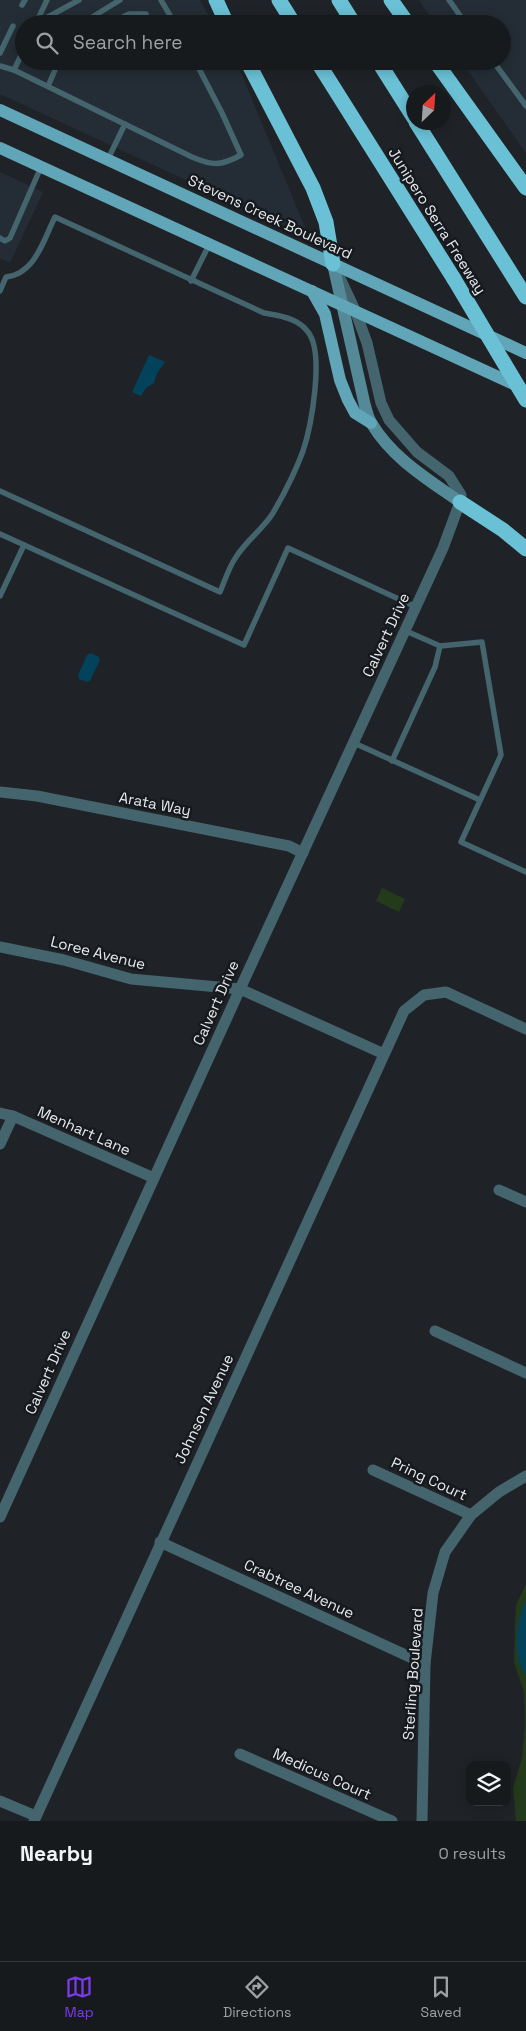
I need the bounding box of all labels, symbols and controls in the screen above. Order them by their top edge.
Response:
search box [15,15,511,70]
icon: search [33,29,61,57]
text: Search here [73,30,183,55]
north arrow [406,85,451,130]
street label: Junipero Serra Freeway [384,144,490,298]
street label: Stevens Creek Boulevard [185,170,355,263]
street label: Calvert Drive [358,589,413,680]
street label: Arata Way [118,787,193,820]
street label: Loree Avenue [49,932,148,974]
street label: Calvert Drive [188,957,243,1048]
street label: Menhart Lane [35,1101,134,1160]
street label: Calvert Drive [20,1326,75,1417]
street label: Johnson Avenue [170,1351,237,1467]
street label: Pring Court [388,1453,470,1504]
street label: Crabtree Avenue [241,1555,358,1622]
street label: Sterling Boulevard [398,1607,427,1741]
street label: Medicus Court [270,1743,374,1804]
map controls [466,1761,511,1806]
button: layers [466,1761,511,1806]
text: Nearby [20,1840,93,1867]
text: 0 results [438,1843,506,1864]
tab: Map [65,1973,94,2021]
tab: Directions [223,1973,291,2021]
tab: Saved [421,1973,461,2021]

